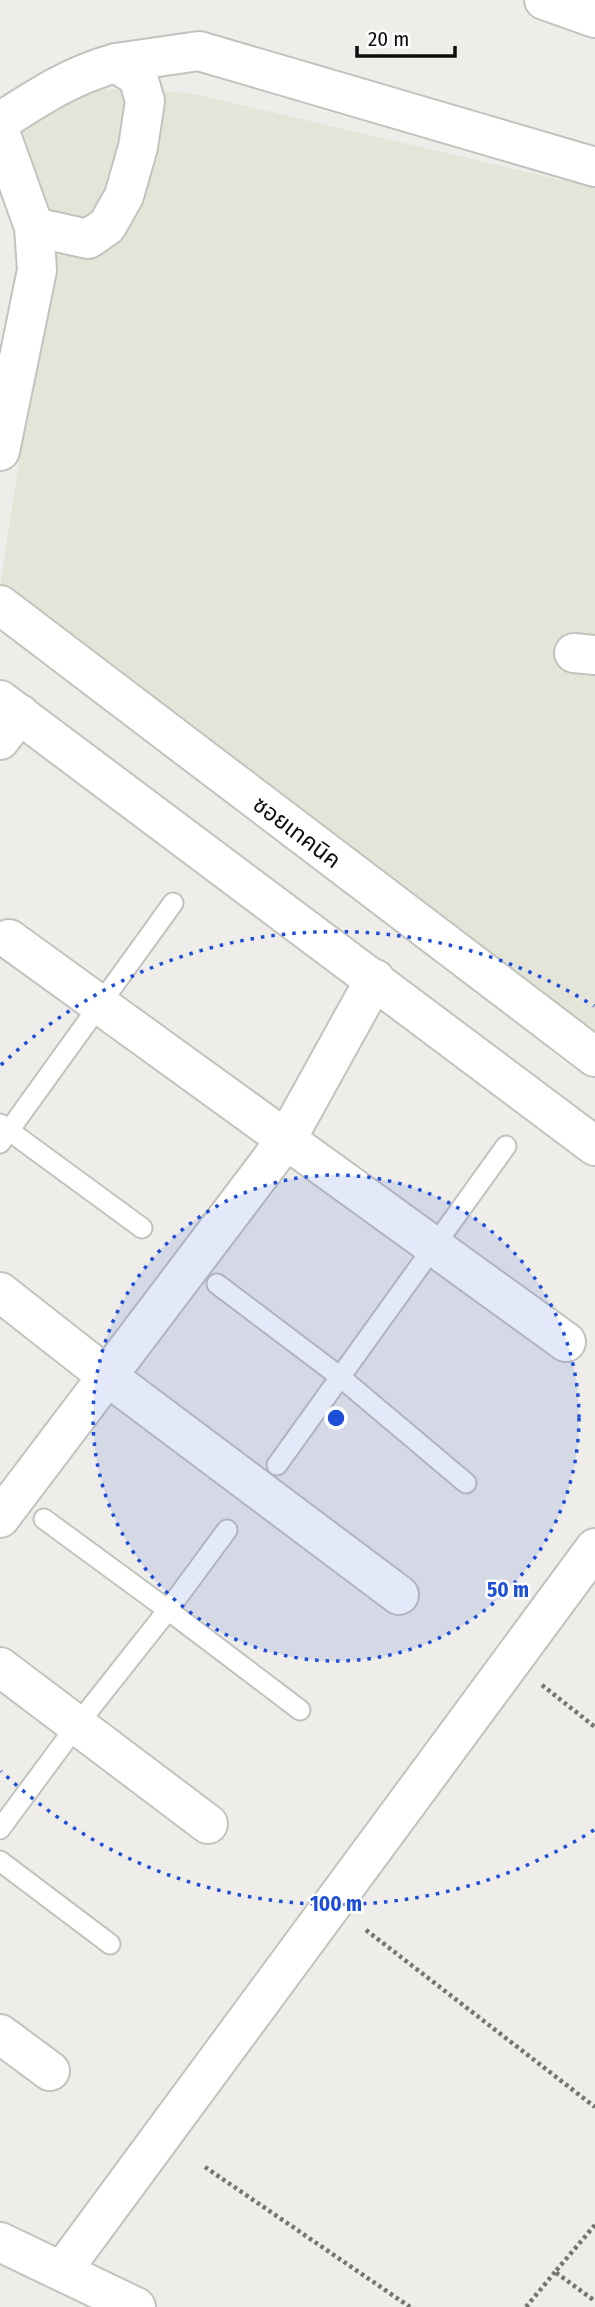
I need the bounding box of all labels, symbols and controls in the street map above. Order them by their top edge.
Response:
scale bar [357,14,455,58]
text: 20 m [368,26,409,52]
street label: ซอยเทคนิค [248,790,346,874]
centre of rings [324,1406,348,1430]
text: 50 m [487,1577,529,1603]
text: 100 m [310,1891,362,1917]

